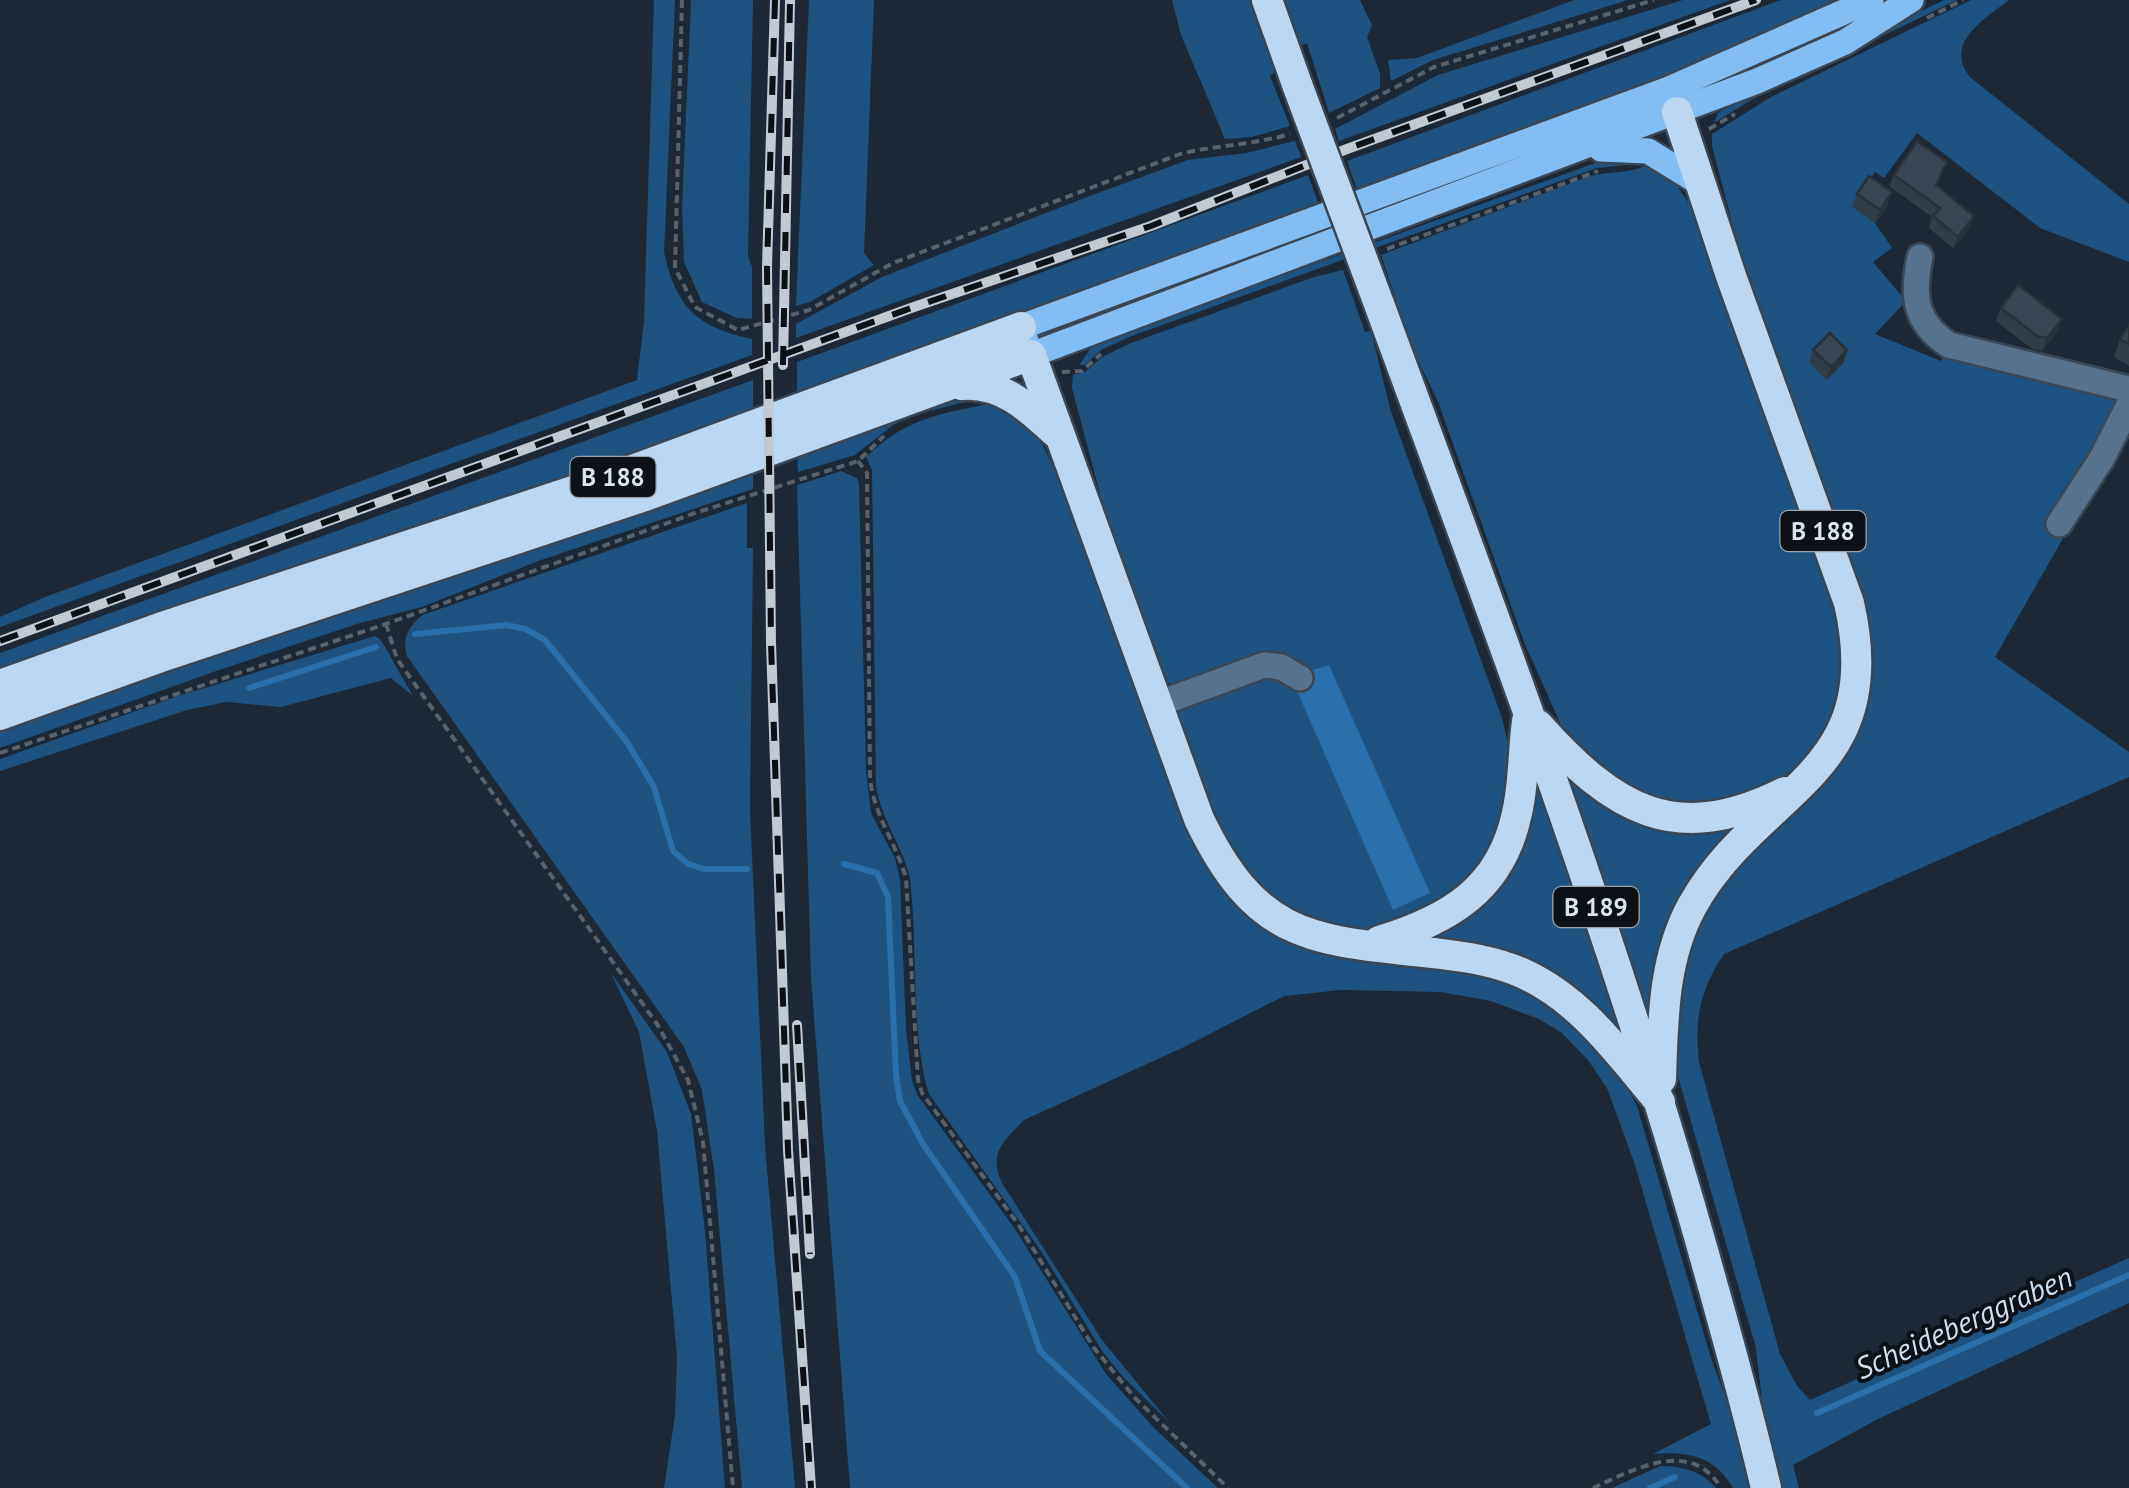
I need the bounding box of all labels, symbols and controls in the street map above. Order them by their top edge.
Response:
road number: B 188 [570,457,656,497]
road number: B 188 [1780,511,1866,551]
road number: B 189 [1554,887,1638,927]
water label: Scheideberggraben [1849,1256,2078,1387]

